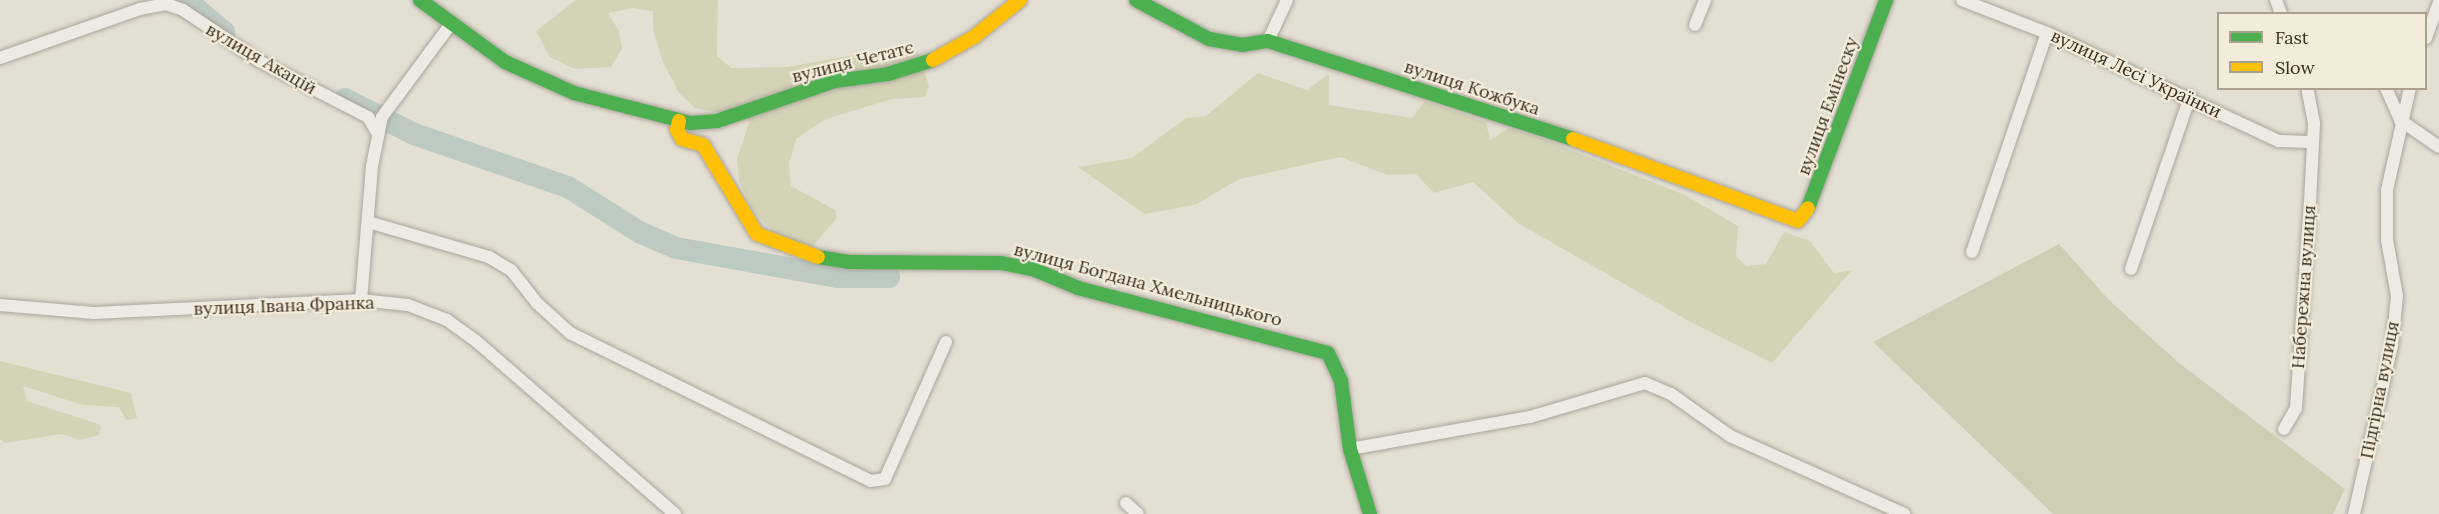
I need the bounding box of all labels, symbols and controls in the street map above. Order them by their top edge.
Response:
legend [2217,12,2427,90]
street label: вулиця Акацій [202,19,320,99]
street label: вулиця Лесі Українки [2047,25,2225,123]
text: Fast [2275,26,2309,49]
street label: вулиця Емінеску [1793,34,1863,178]
street label: вулиця Четатє [790,36,916,88]
street label: вулиця Кожбука [1402,56,1542,120]
text: Slow [2275,56,2315,79]
street label: Набережна вулиця [2288,204,2320,370]
street label: вулиця Богдана Хмельницького [1012,239,1284,331]
street label: вулиця Івана Франка [193,292,375,320]
street label: Підгірна вулиця [2356,319,2404,461]

